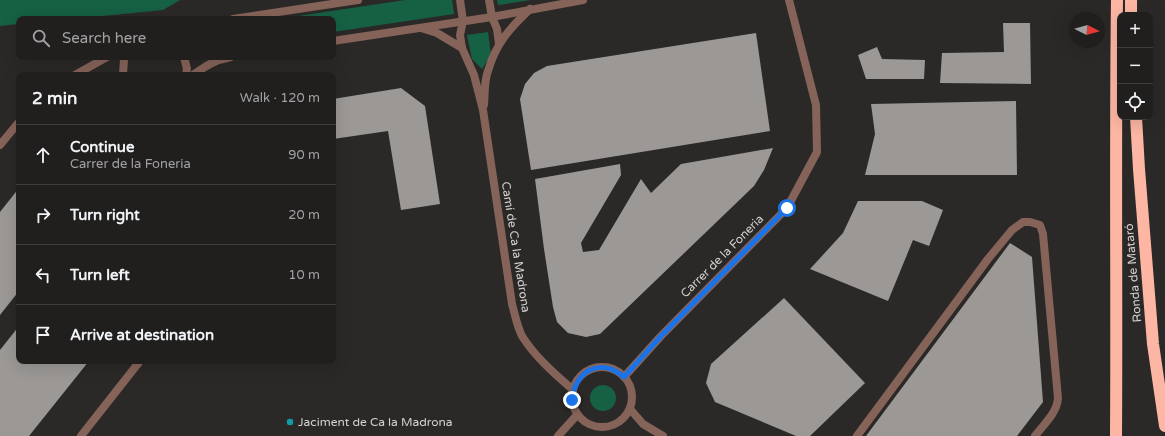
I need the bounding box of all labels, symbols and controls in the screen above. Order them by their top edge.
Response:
north arrow [1069,12,1105,48]
map controls [1117,12,1153,120]
button: + [1117,12,1153,48]
search box [16,16,336,60]
icon: search [30,27,52,49]
text: Search here [62,29,146,47]
button: − [1117,48,1153,84]
button: locate [1117,84,1153,120]
text: 2 min [32,88,77,109]
text: Walk · 120 m [240,90,320,106]
text: Continue [70,138,134,156]
icon: ahead [32,144,54,166]
text: 90 m [288,147,320,163]
text: Carrer de la Foneria [70,156,191,172]
street label: Camí de Ca la Madrona [499,181,533,313]
route start [778,199,796,217]
icon: right [32,204,54,226]
text: Turn right [70,206,140,224]
text: 20 m [288,207,320,223]
street label: Carrer de la Foneria [678,212,766,300]
street label: Ronda de Mataró [1122,223,1144,323]
icon: left [32,264,54,286]
text: Turn left [70,266,130,284]
text: 10 m [288,267,320,283]
icon: arrive [32,324,54,346]
text: Arrive at destination [70,326,214,344]
route end [563,391,581,409]
place label: Jaciment de Ca la Madrona [298,415,453,429]
marker: Jaciment de Ca la Madrona [285,417,295,427]

